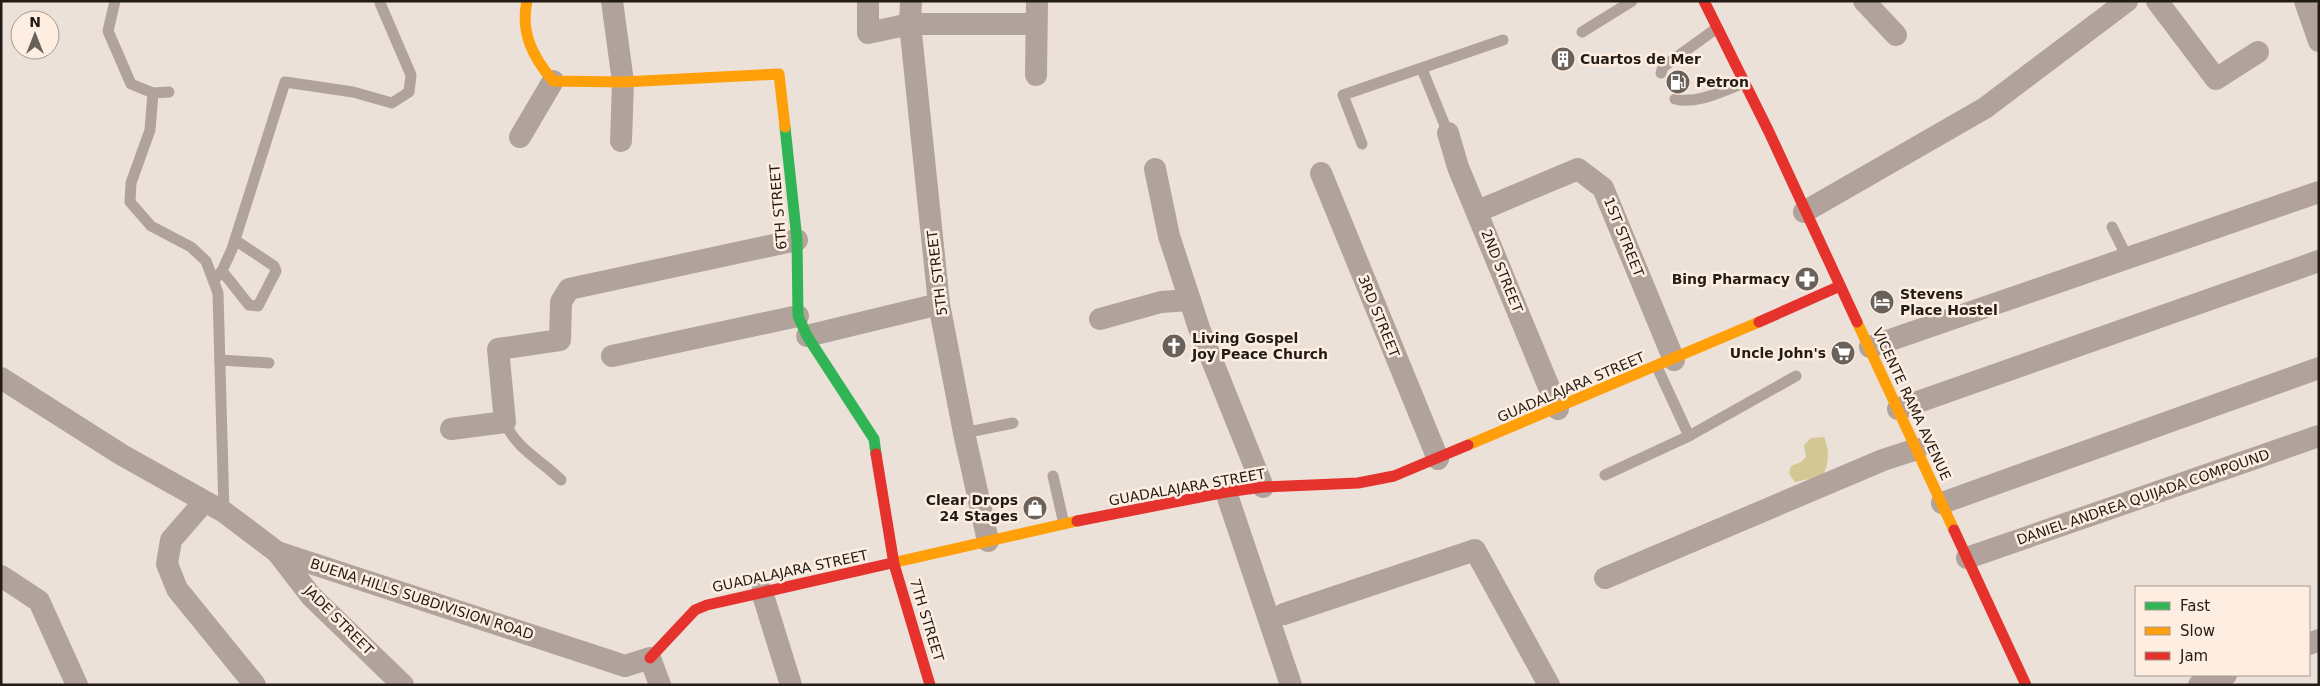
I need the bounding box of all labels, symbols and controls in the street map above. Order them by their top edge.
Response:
north arrow [10,10,60,60]
text: N [29,14,41,30]
building icon: Cuartos de Mer [1550,46,1576,72]
place label: Cuartos de Mer [1580,51,1701,67]
fuel station icon: Petron [1665,69,1691,95]
place label: Petron [1696,74,1749,90]
street label: 6TH STREET [766,163,790,250]
street label: 1ST STREET [1601,195,1647,279]
street label: 2ND STREET [1478,227,1526,315]
street label: 5TH STREET [924,229,950,317]
pharmacy icon: Bing Pharmacy [1794,266,1820,292]
place label: Bing Pharmacy [1672,271,1790,287]
street label: 3RD STREET [1355,273,1403,360]
place label: Stevens Place Hostel [1900,286,1998,318]
hotel icon: Stevens Place Hostel [1869,289,1895,315]
street label: VICENTE RAMA AVENUE [1870,325,1954,483]
place label: Living Gospel Joy Peace Church [1191,330,1328,362]
church icon: Living Gospel Joy Peace Church [1161,333,1187,359]
supermarket icon: Uncle John's [1830,340,1856,366]
place label: Uncle John's [1730,345,1826,361]
street label: GUADALAJARA STREET [1495,348,1648,425]
street label: DANIEL ANDREA QUIJADA COMPOUND [2014,446,2272,548]
street label: GUADALAJARA STREET [1108,465,1267,509]
place label: Clear Drops 24 Stages [926,492,1018,524]
shop icon: Clear Drops 24 Stages [1022,495,1048,521]
street label: GUADALAJARA STREET [711,547,870,595]
street label: BUENA HILLS SUBDIVISION ROAD [308,555,536,643]
street label: 7TH STREET [907,577,947,664]
street label: JADE STREET [300,581,377,658]
legend [2135,586,2310,676]
text: Fast [2180,597,2210,615]
text: Slow [2180,622,2215,640]
text: Jam [2179,647,2208,665]

